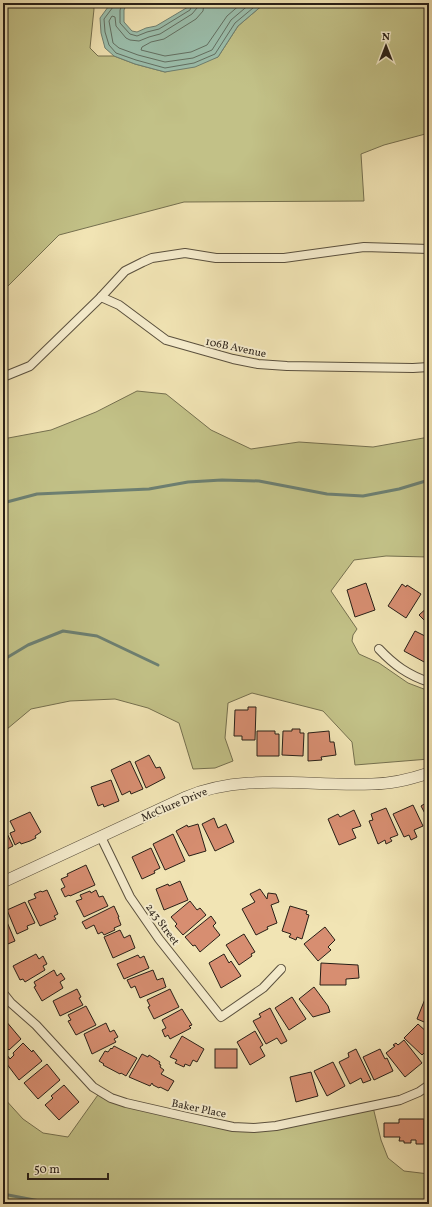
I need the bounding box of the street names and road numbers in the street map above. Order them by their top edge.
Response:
street label: 106B Avenue [204,335,267,362]
street label: McClure Drive [139,785,210,826]
street label: 243 Street [141,901,182,949]
street label: Baker Place [170,1096,227,1123]

